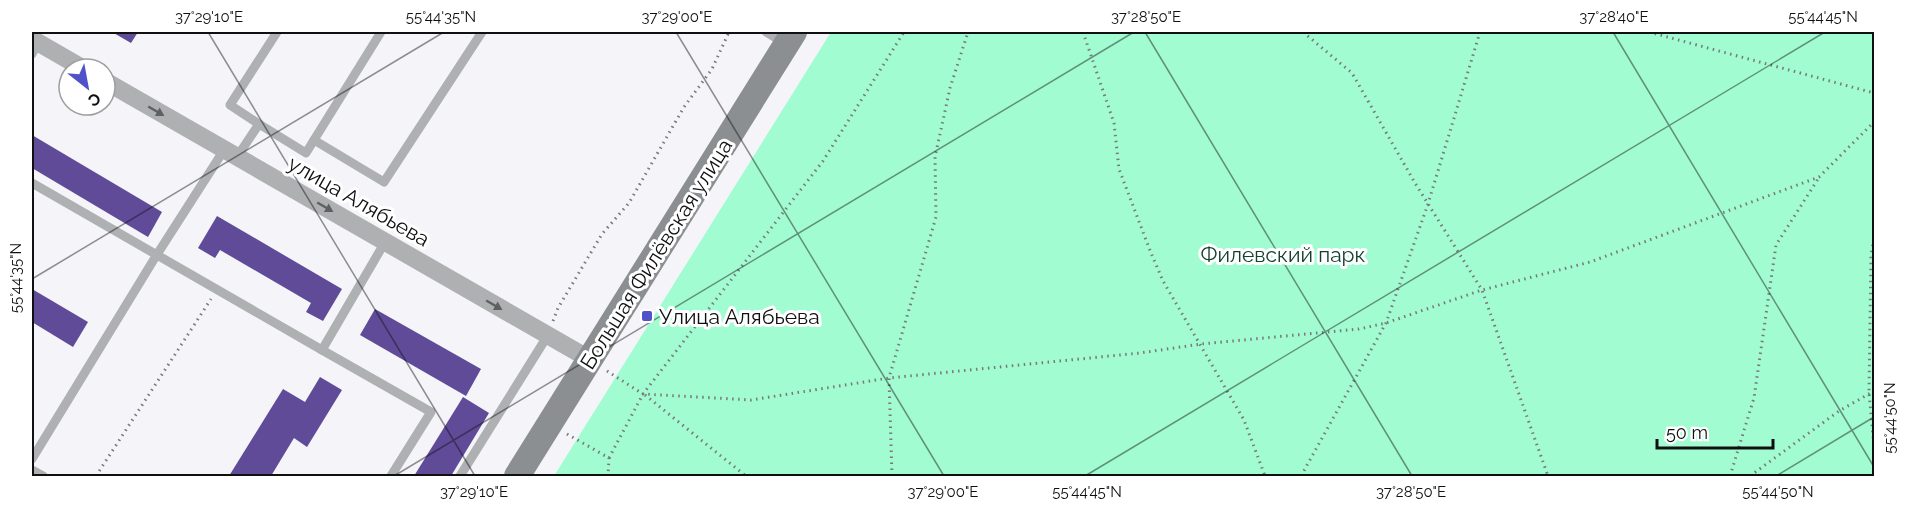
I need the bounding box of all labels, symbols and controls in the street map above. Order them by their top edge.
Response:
text: 37°29'10"E [175,8,243,26]
text: 55°44'35"N [406,8,476,26]
text: 37°29'00"E [642,8,712,26]
text: 37°28'50"E [1111,8,1181,26]
text: 37°28'40"E [1579,8,1649,26]
text: 55°44'45"N [1788,8,1858,26]
north arrow [57,57,117,117]
text: С [85,88,104,110]
one-way arrow [148,105,164,116]
street label: Большая Филёвская улица [575,134,737,374]
street label: улица Алябьева [284,150,434,252]
one-way arrow [317,202,333,213]
park label: Филевский парк [1201,242,1366,267]
text: 55°44'35"N [7,243,25,313]
one-way arrow [486,299,502,310]
place label: Улица Алябьева [659,304,820,329]
marker: Улица Алябьева [640,309,654,323]
text: 55°44'50"N [1881,382,1899,454]
scale bar [1657,412,1772,450]
text: 50 m [1666,422,1708,443]
text: 37°29'10"E [440,483,508,501]
text: 37°29'00"E [908,483,978,501]
text: 55°44'45"N [1052,483,1122,501]
text: 37°28'50"E [1376,483,1446,501]
text: 55°44'50"N [1742,483,1814,501]

